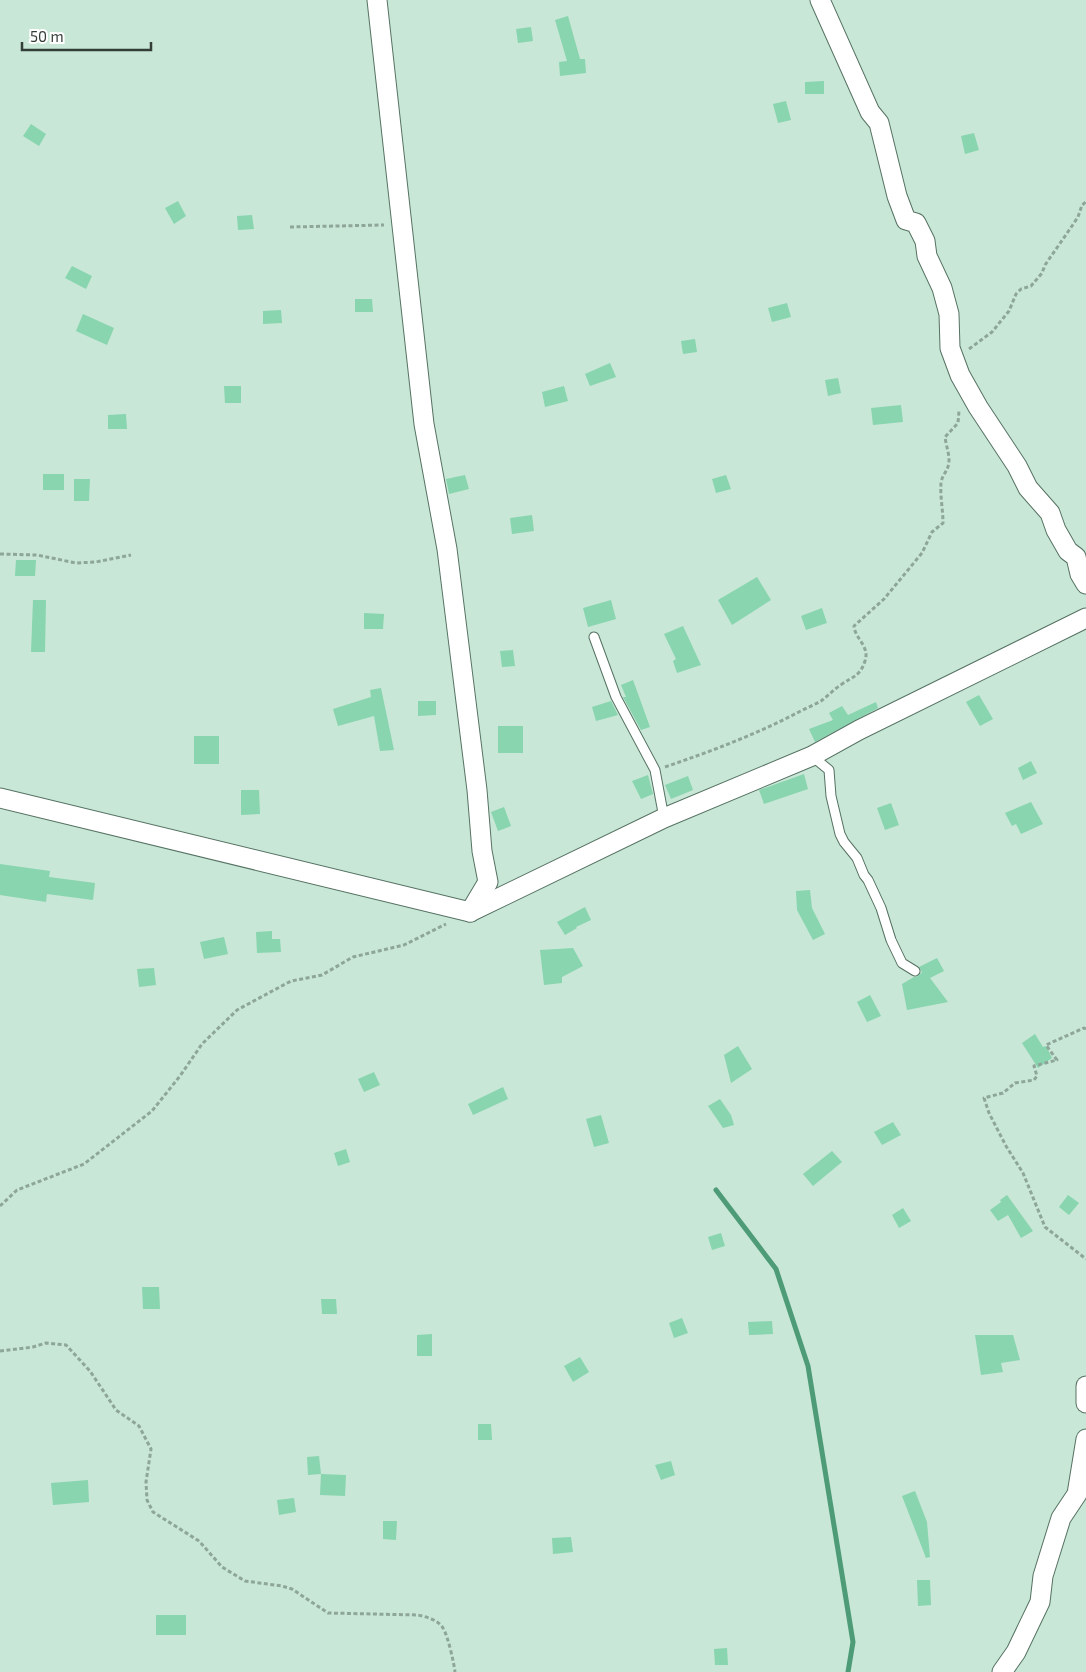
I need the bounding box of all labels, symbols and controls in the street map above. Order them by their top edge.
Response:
scale bar [22,20,151,52]
text: 50 m [30,27,64,45]

